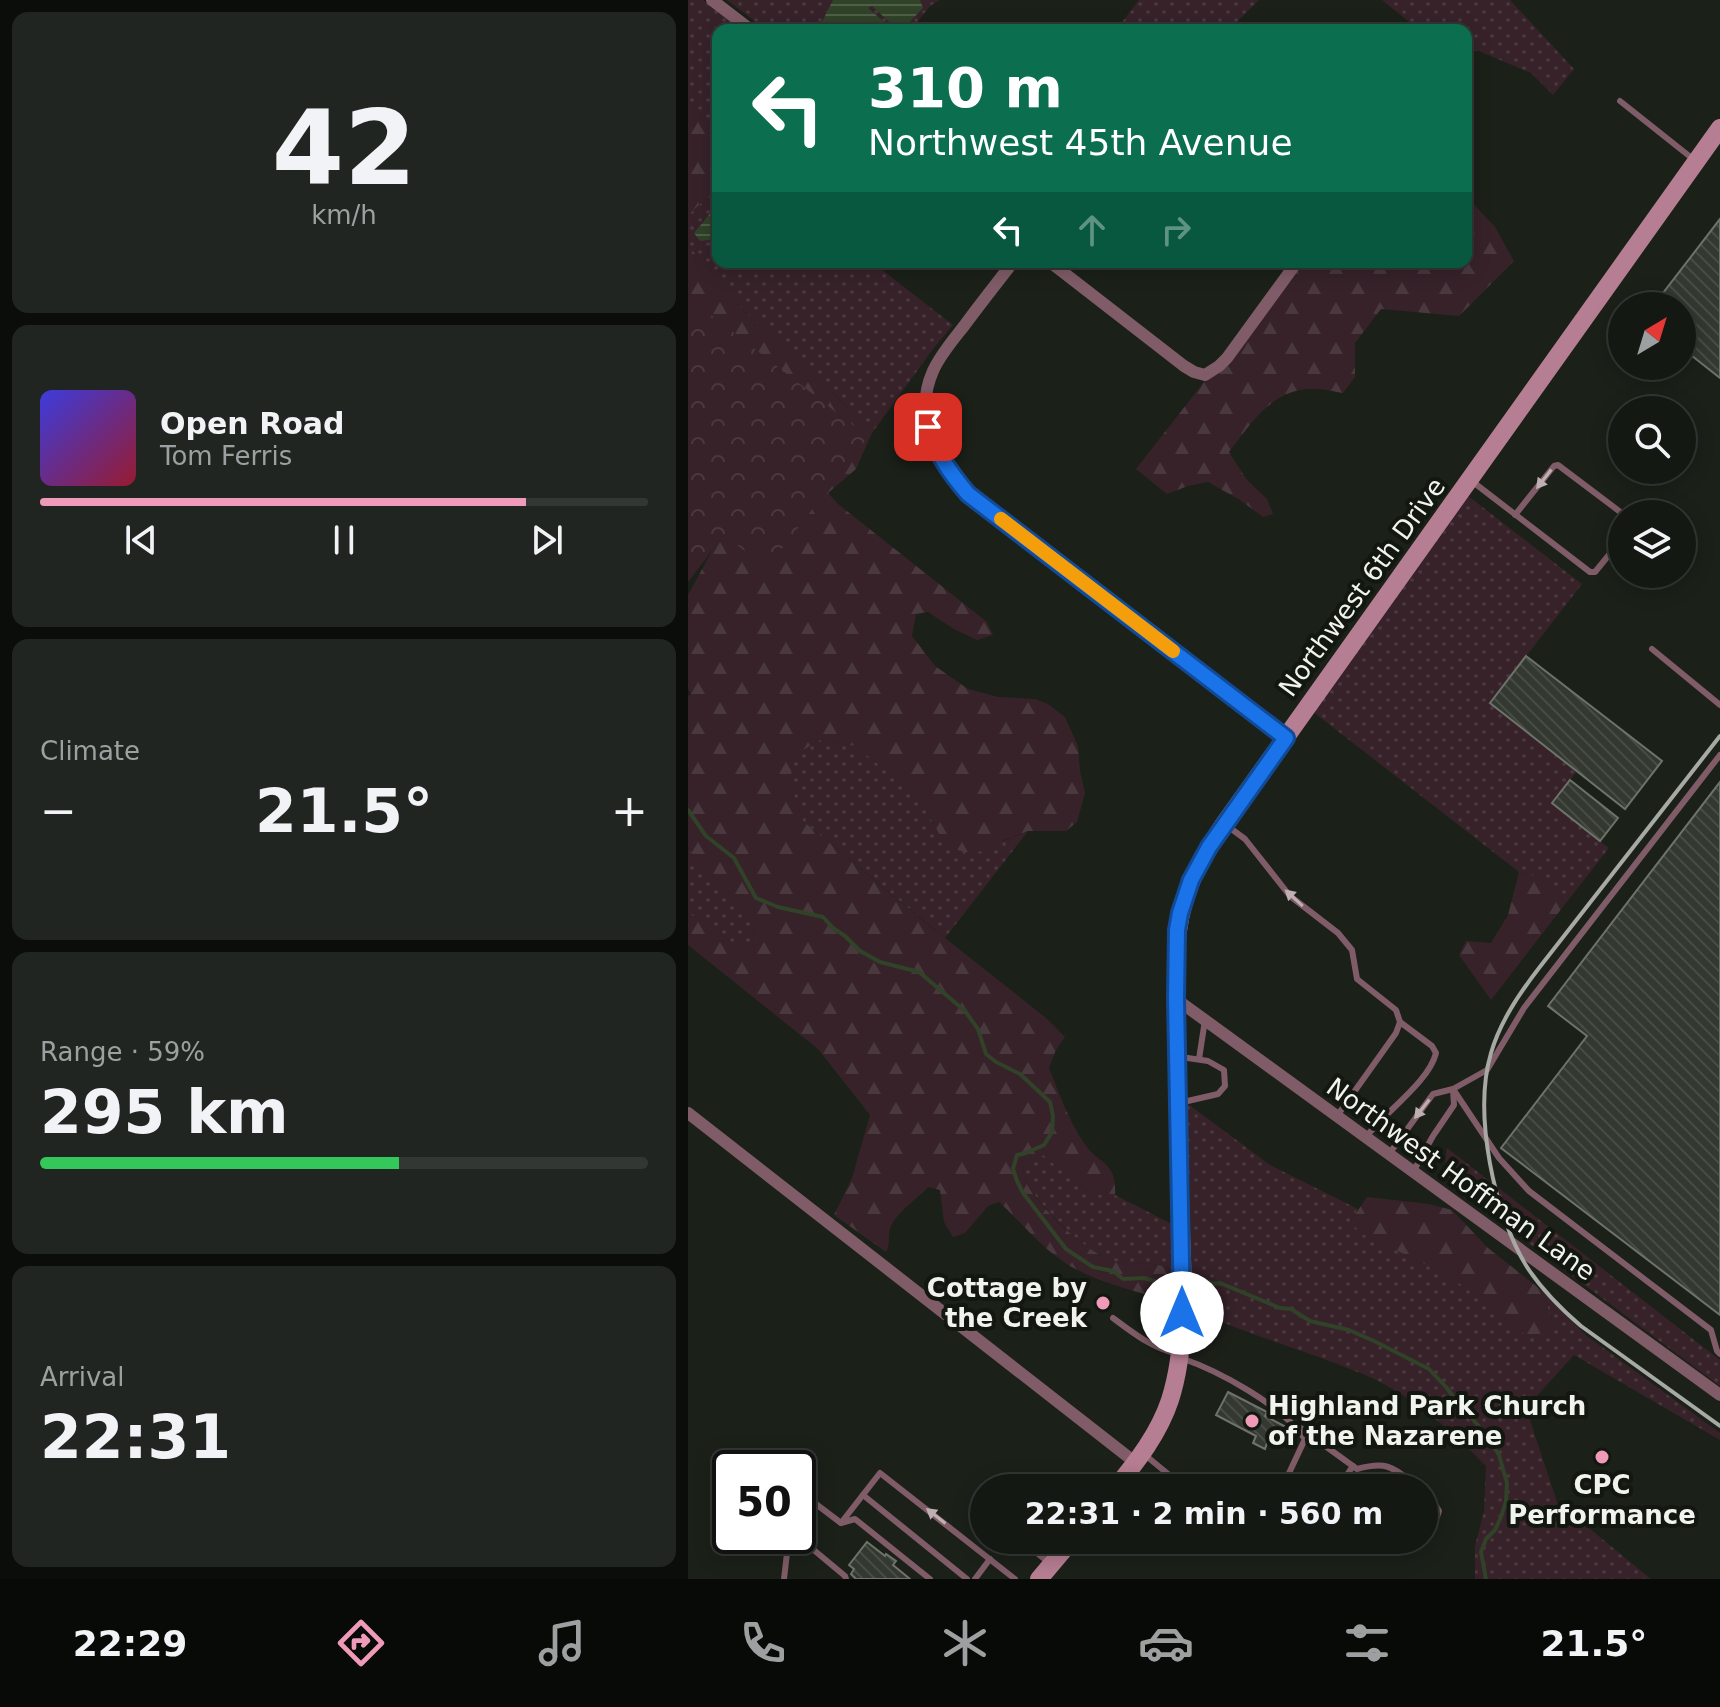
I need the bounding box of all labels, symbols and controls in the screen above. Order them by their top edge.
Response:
text: 310 m [868,55,1063,120]
icon: left [736,56,840,160]
text: 42 [272,87,416,209]
text: Northwest 45th Avenue [868,122,1293,163]
text: km/h [311,200,377,230]
icon: left [986,208,1030,252]
icon: ahead [1070,208,1114,252]
icon: right [1154,208,1198,252]
north arrow [1608,292,1696,380]
map controls [1608,292,1696,588]
pin [894,393,962,461]
button: search [1608,396,1696,484]
icon: arrive [906,405,950,449]
text: Open Road [160,406,345,441]
text: Tom Ferris [160,441,292,471]
one-way arrow [1536,469,1552,489]
street label: Northwest 6th Drive [1273,472,1451,702]
button: layers [1608,500,1696,588]
icon: previous [119,518,163,562]
icon: pause [322,518,366,562]
icon: next [525,518,569,562]
text: Climate [40,736,140,766]
text: 21.5° [255,776,433,846]
text: − [40,785,77,836]
text: + [611,785,648,836]
one-way arrow [1285,889,1304,907]
text: Range · 59% [40,1037,205,1067]
street label: Northwest Hoffman Lane [1321,1072,1601,1286]
text: 295 km [40,1077,289,1147]
one-way arrow [1414,1099,1431,1119]
position arrow [1140,1271,1224,1355]
place label: Cottage by the Creek [927,1273,1088,1333]
marker: Cottage by the Creek [1094,1294,1112,1312]
text: Arrival [40,1362,124,1392]
place label: Highland Park Church of the Nazarene [1268,1391,1586,1451]
text: 22:31 [40,1402,231,1472]
marker: Highland Park Church of the Nazarene [1243,1412,1261,1430]
marker: CPC Performance [1593,1448,1611,1466]
speed limit sign: 50 [712,1450,816,1554]
place label: CPC Performance [1508,1470,1696,1530]
text: 22:31 · 2 min · 560 m [1025,1496,1383,1531]
one-way arrow [926,1508,946,1524]
icon: directions [333,1615,389,1671]
icon: music [534,1615,590,1671]
icon: phone [735,1615,791,1671]
icon: climate [937,1615,993,1671]
icon: car [1138,1615,1194,1671]
icon: filters [1339,1615,1395,1671]
text: 22:29 [73,1623,187,1664]
text: 21.5° [1540,1623,1647,1664]

